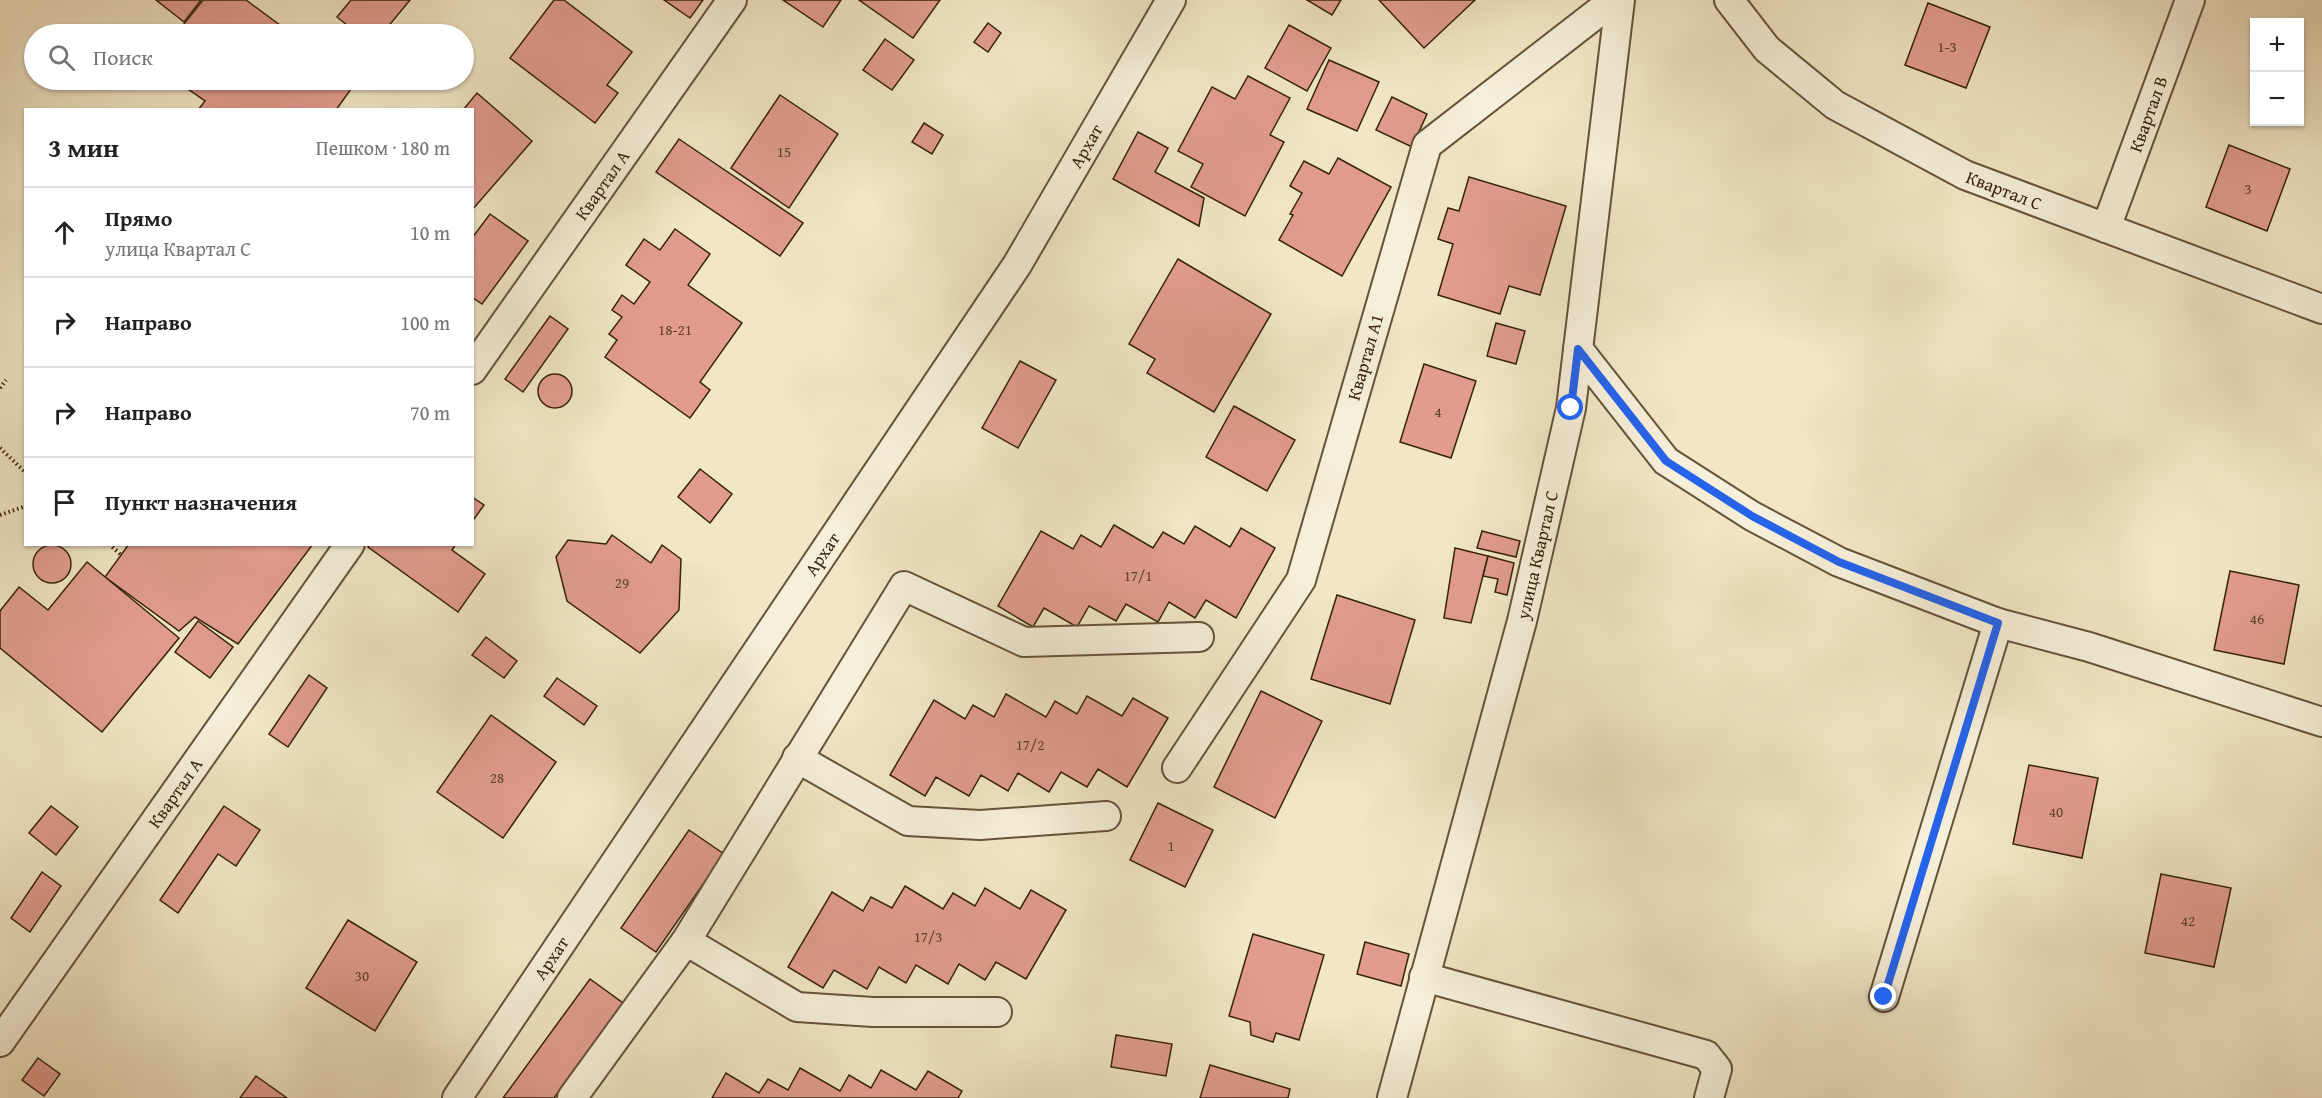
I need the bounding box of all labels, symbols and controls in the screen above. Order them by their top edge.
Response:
map controls [2250,18,2304,126]
button: + [2250,18,2304,72]
search box [24,24,474,90]
house number: 1-3 [1937,36,1957,57]
icon: search [45,41,78,74]
text: Поиск [93,41,153,73]
street label: Квартал В [2122,72,2174,156]
button: − [2250,72,2304,126]
street label: Архат [1063,119,1110,173]
text: 3 мин [48,128,119,167]
text: Пешком · 180 m [316,133,450,162]
house number: 15 [777,141,791,162]
street label: Квартал А [568,144,636,226]
street label: Квартал С [1962,163,2046,217]
house number: 3 [2244,178,2252,199]
text: Прямо [105,202,172,234]
icon: ahead [48,216,81,249]
text: 10 m [410,218,450,247]
text: улица Квартал С [105,234,251,263]
icon: right [48,306,81,339]
text: Направо [105,306,192,338]
text: 100 m [400,308,450,337]
street label: Квартал А1 [1340,311,1390,403]
house number: 18-21 [658,319,692,340]
route start [1557,394,1583,420]
icon: right [48,396,81,429]
text: Направо [105,396,192,428]
text: 70 m [410,398,450,427]
house number: 4 [1434,401,1442,422]
icon: arrive [48,486,81,519]
text: Пункт назначения [105,486,297,518]
street label: улица Квартал С [1509,488,1565,623]
street label: Архат [798,527,847,581]
house number: 17/1 [1124,565,1152,586]
house number: 29 [615,572,629,593]
house number: 46 [2250,608,2264,629]
house number: 17/2 [1016,734,1044,755]
street label: Квартал А [141,752,209,834]
house number: 28 [490,767,504,788]
house number: 40 [2049,801,2063,822]
house number: 1 [1167,835,1175,856]
house number: 42 [2181,910,2195,931]
house number: 17/3 [914,926,942,947]
street label: Архат [527,931,576,985]
house number: 30 [355,965,369,986]
route end [1870,983,1896,1009]

